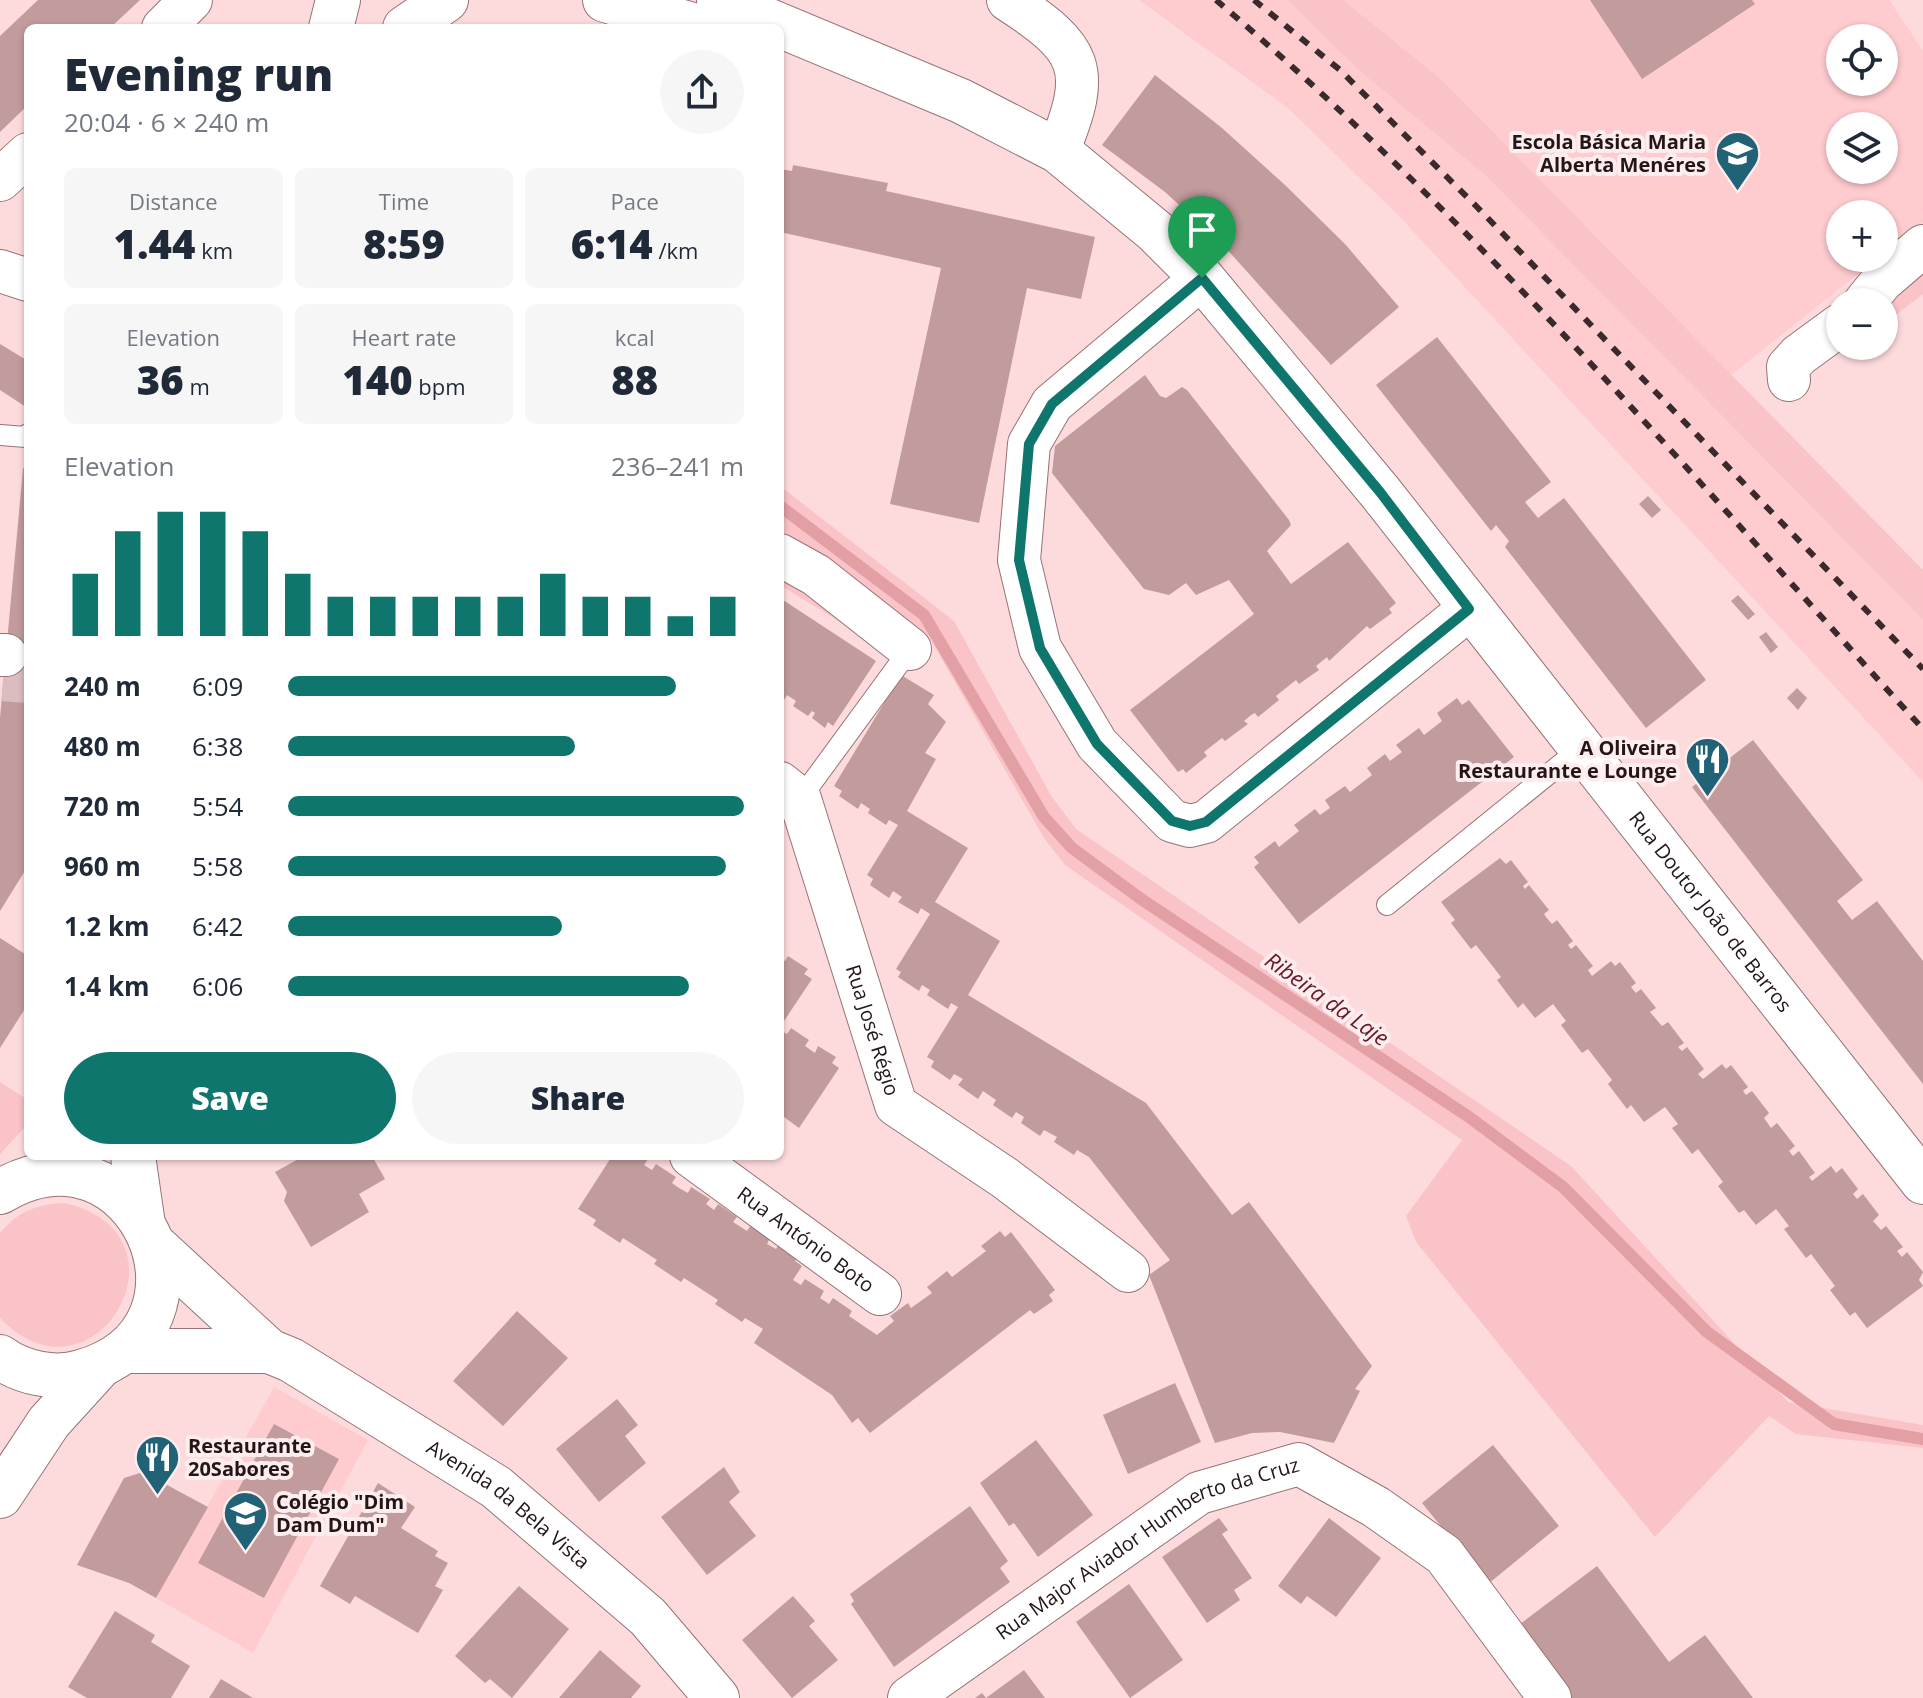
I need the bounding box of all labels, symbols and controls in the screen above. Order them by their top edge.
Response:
map controls [1826,24,1898,360]
button: locate [1826,24,1898,96]
text: Evening run [64,44,333,104]
button: share [660,50,744,134]
text: 20:04 · 6 × 240 m [64,104,269,140]
button: layers [1826,112,1898,184]
place label: Escola Básica Maria Alberta Menéres [1511,128,1706,178]
school or university icon: Escola Básica Maria Alberta Menéres [1713,129,1761,192]
text: Distance [129,186,218,216]
text: Time [379,186,429,216]
text: Pace [610,186,659,216]
pin [1168,196,1236,278]
button: + [1826,200,1898,272]
icon: arrive [1180,208,1224,252]
text: 1.44 [114,216,195,271]
text: 8:59 [363,216,445,271]
text: 6:14 [571,216,653,271]
text: km [195,235,233,265]
text: /km [653,235,698,265]
button: − [1826,288,1898,360]
text: Elevation [127,322,220,352]
text: Heart rate [352,322,456,352]
text: kcal [615,322,655,352]
text: 36 [137,352,184,407]
text: 140 [342,352,413,407]
text: 88 [611,352,658,407]
text: m [184,371,210,401]
text: bpm [413,371,466,401]
text: Elevation [64,448,174,484]
text: 236–241 m [611,448,744,484]
text: 240 m [64,668,141,704]
text: 6:09 [192,668,243,704]
text: 480 m [64,728,141,764]
text: 6:38 [192,728,243,764]
place label: A Oliveira Restaurante e Lounge [1458,734,1677,784]
restaurant icon: A Oliveira Restaurante e Lounge [1684,735,1732,798]
text: 720 m [64,788,141,824]
text: 5:54 [192,788,243,824]
street label: Rua Doutor João de Barros [1623,805,1798,1017]
text: 960 m [64,848,141,884]
text: 5:58 [192,848,243,884]
text: 1.2 km [64,908,150,944]
text: 6:42 [192,908,243,944]
water label: Ribeira da Laje [1260,944,1395,1052]
street label: Rua José Régio [840,961,906,1099]
text: 1.4 km [64,968,150,1004]
text: 6:06 [192,968,243,1004]
button: Save [64,1052,396,1144]
button: Share [412,1052,744,1144]
street label: Rua António Boto [732,1180,880,1299]
place label: Restaurante 20Sabores [188,1432,312,1482]
restaurant icon: Restaurante 20Sabores [133,1433,181,1496]
street label: Avenida da Bela Vista [422,1433,596,1575]
street label: Rua Major Aviador Humberto da Cruz [990,1451,1302,1646]
place label: Colégio "Dim Dam Dum" [276,1488,404,1538]
school or university icon: Colégio "Dim Dam Dum" [221,1489,269,1552]

